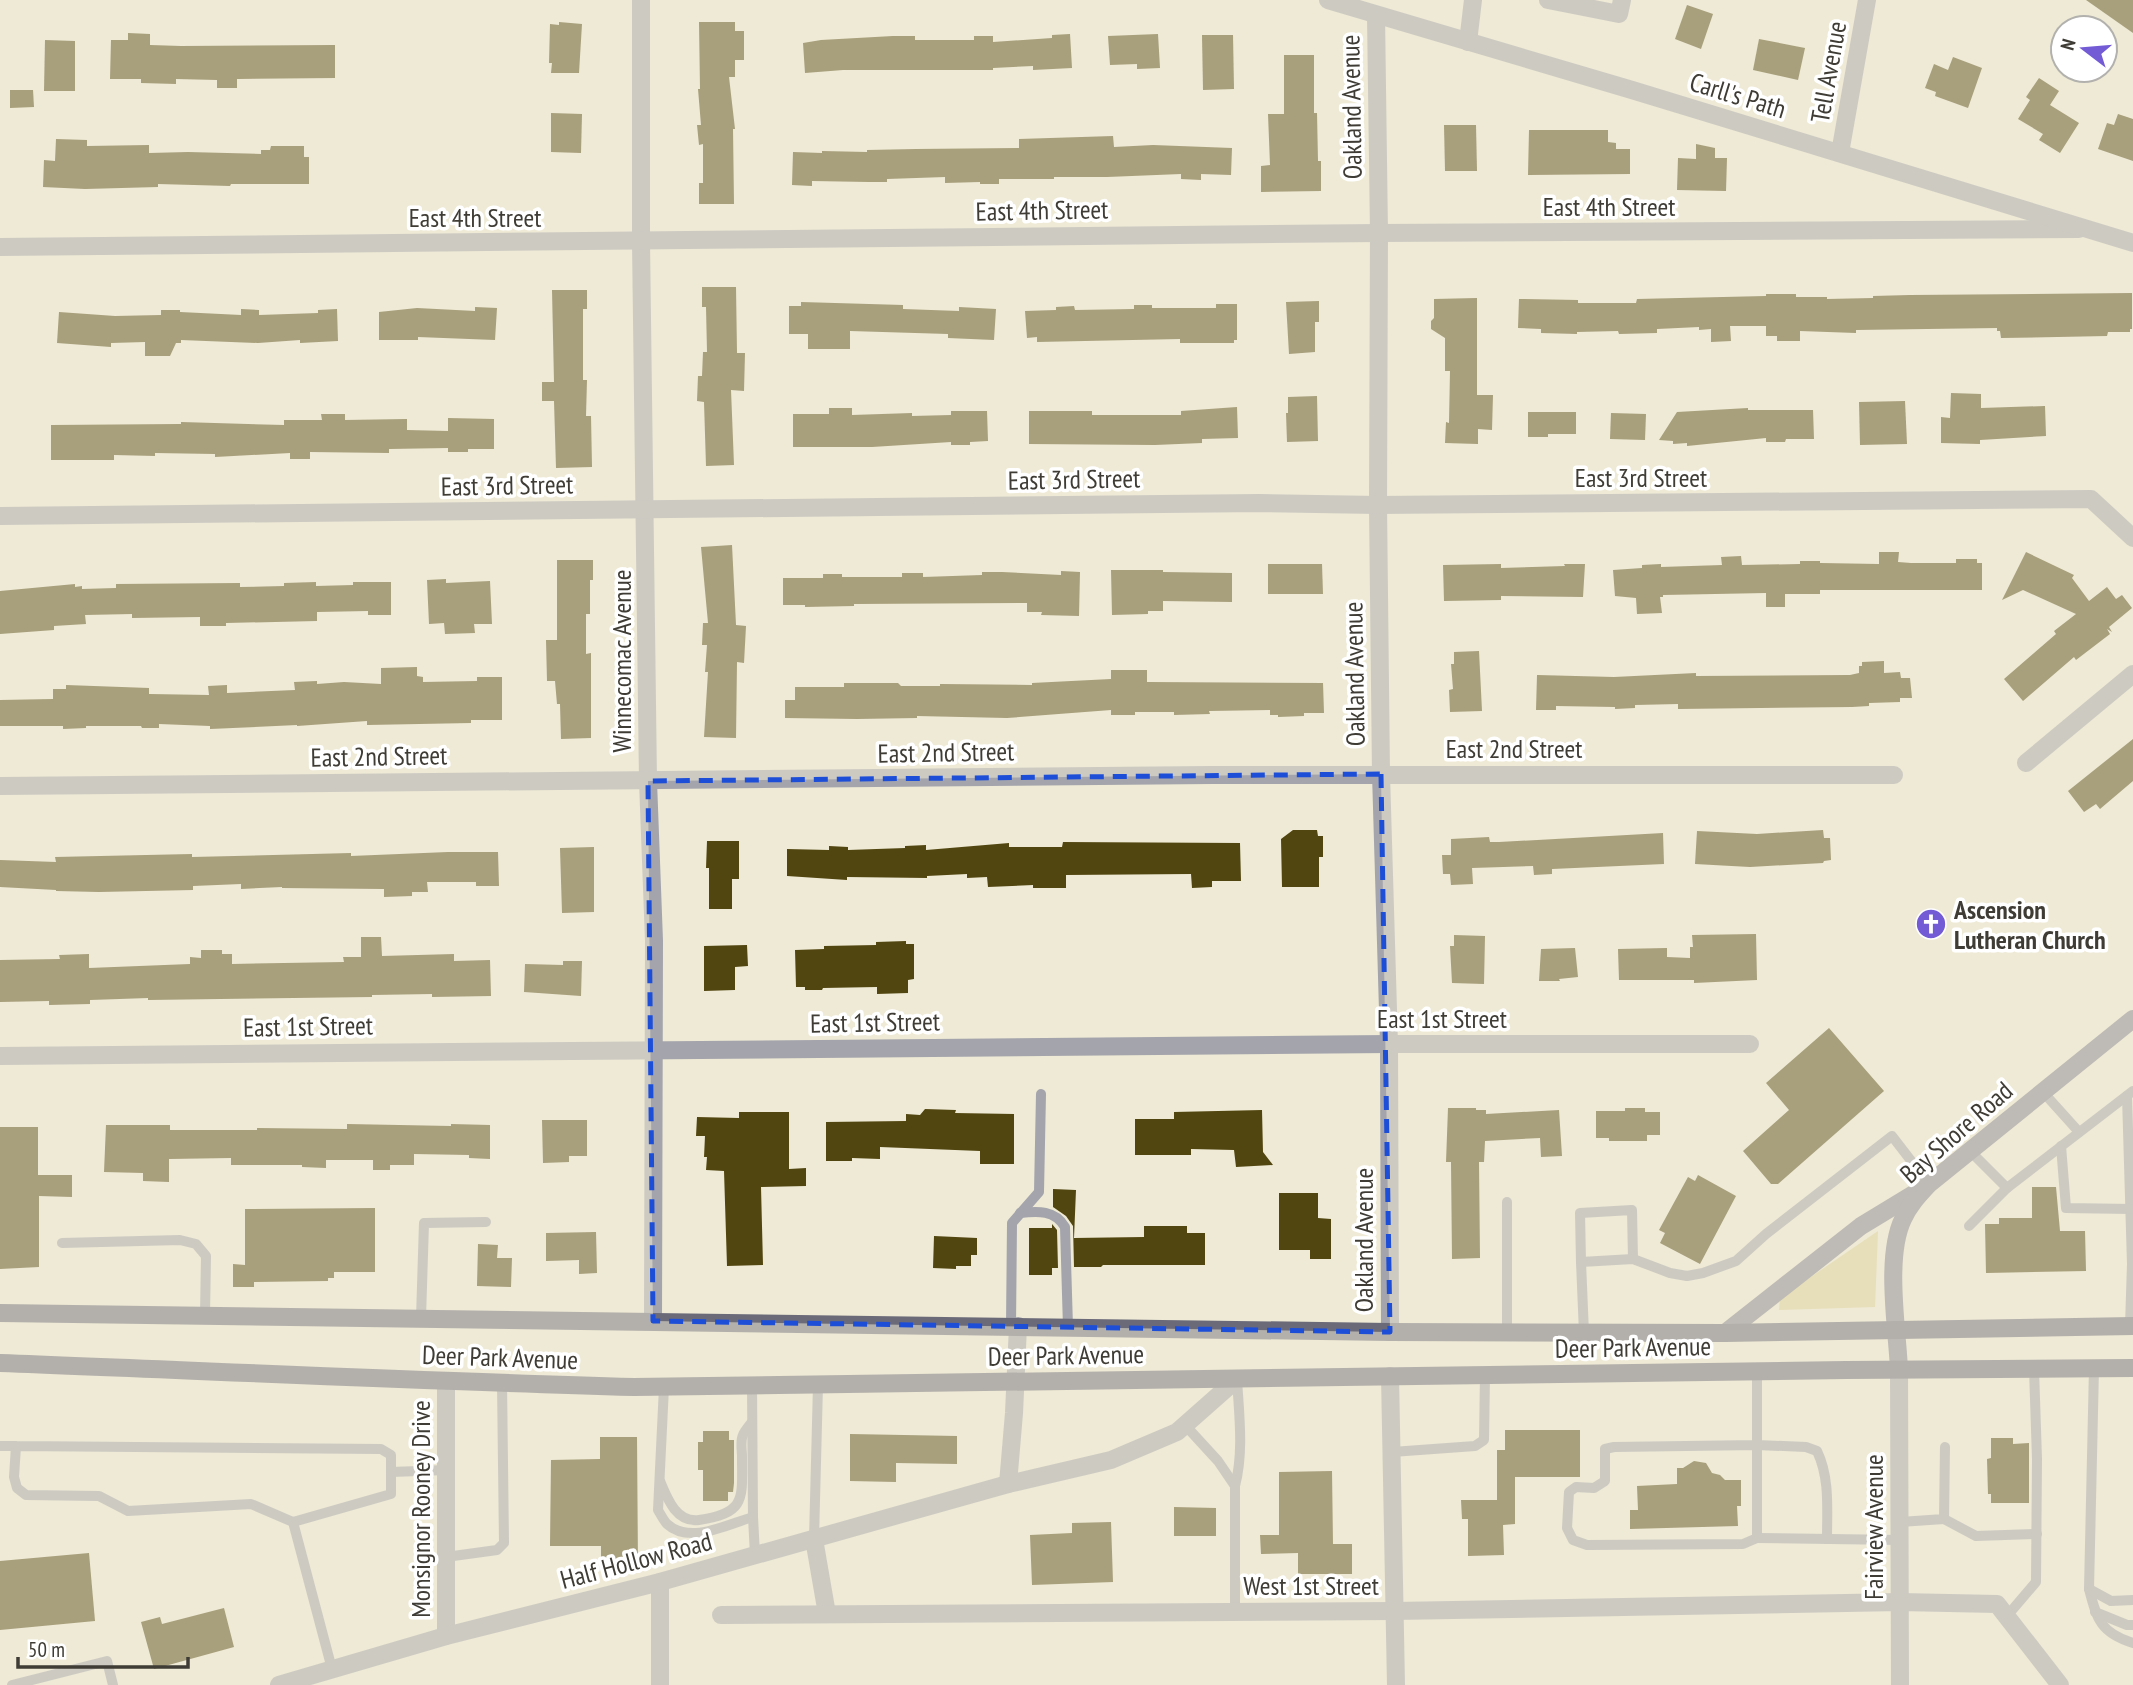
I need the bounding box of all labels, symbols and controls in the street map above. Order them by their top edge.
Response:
north arrow [2049,14,2119,84]
street label: Tell Avenue [1803,19,1853,125]
street label: Oakland Avenue [1333,34,1369,180]
text: N [2055,36,2081,53]
street label: Carll's Path [1686,65,1790,125]
street label: East 4th Street [1543,190,1675,223]
street label: East 4th Street [975,192,1109,228]
street label: East 4th Street [409,201,541,234]
street label: East 3rd Street [1008,461,1140,497]
street label: East 3rd Street [1575,461,1707,494]
street label: East 3rd Street [441,467,573,503]
street label: Winnecomac Avenue [605,569,638,753]
street label: Oakland Avenue [1336,601,1372,747]
street label: East 2nd Street [1446,732,1582,765]
street label: East 2nd Street [877,734,1015,770]
street label: East 2nd Street [310,738,448,774]
place label: Ascension Lutheran Church [1953,893,2106,956]
church icon: Ascension Lutheran Church [1914,907,1948,941]
street label: East 1st Street [1377,1002,1507,1035]
street label: East 1st Street [810,1004,940,1040]
street label: East 1st Street [243,1008,373,1044]
street label: Bay Shore Road [1893,1074,2019,1190]
street label: Oakland Avenue [1347,1168,1380,1312]
street label: Deer Park Avenue [1555,1329,1711,1365]
street label: Deer Park Avenue [988,1337,1144,1373]
street label: Deer Park Avenue [421,1338,579,1376]
street label: Monsignor Rooney Drive [404,1400,437,1618]
street label: Fairview Avenue [1857,1454,1890,1600]
street label: Half Hollow Road [557,1524,715,1596]
street label: West 1st Street [1243,1569,1379,1602]
scale bar [18,1626,187,1670]
text: 50 m [28,1636,65,1663]

